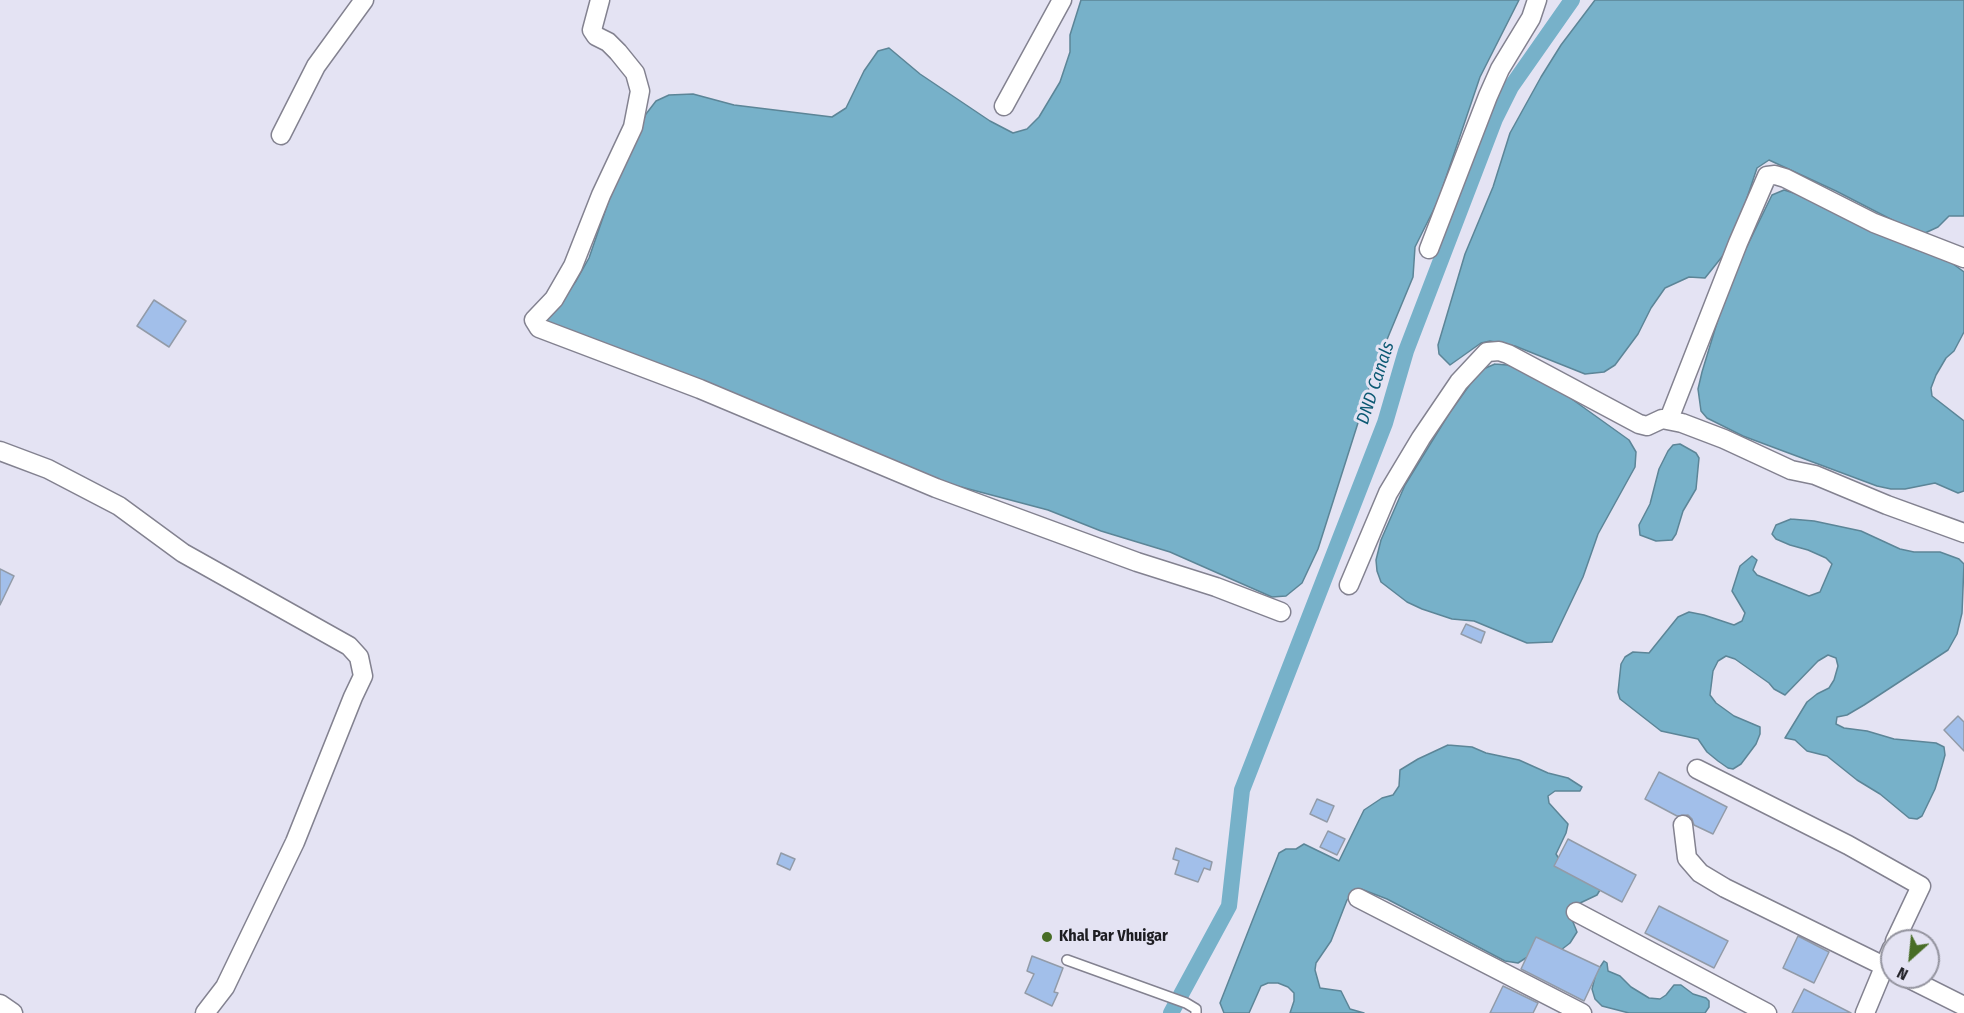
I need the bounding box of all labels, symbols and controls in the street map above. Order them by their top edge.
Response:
water label: DND Canals [1353,339,1399,427]
place label: Khal Par Vhuigar [1059,927,1168,947]
north arrow [1880,929,1940,989]
marker: Khal Par Vhuigar [1040,930,1054,944]
text: N [1894,963,1911,984]

